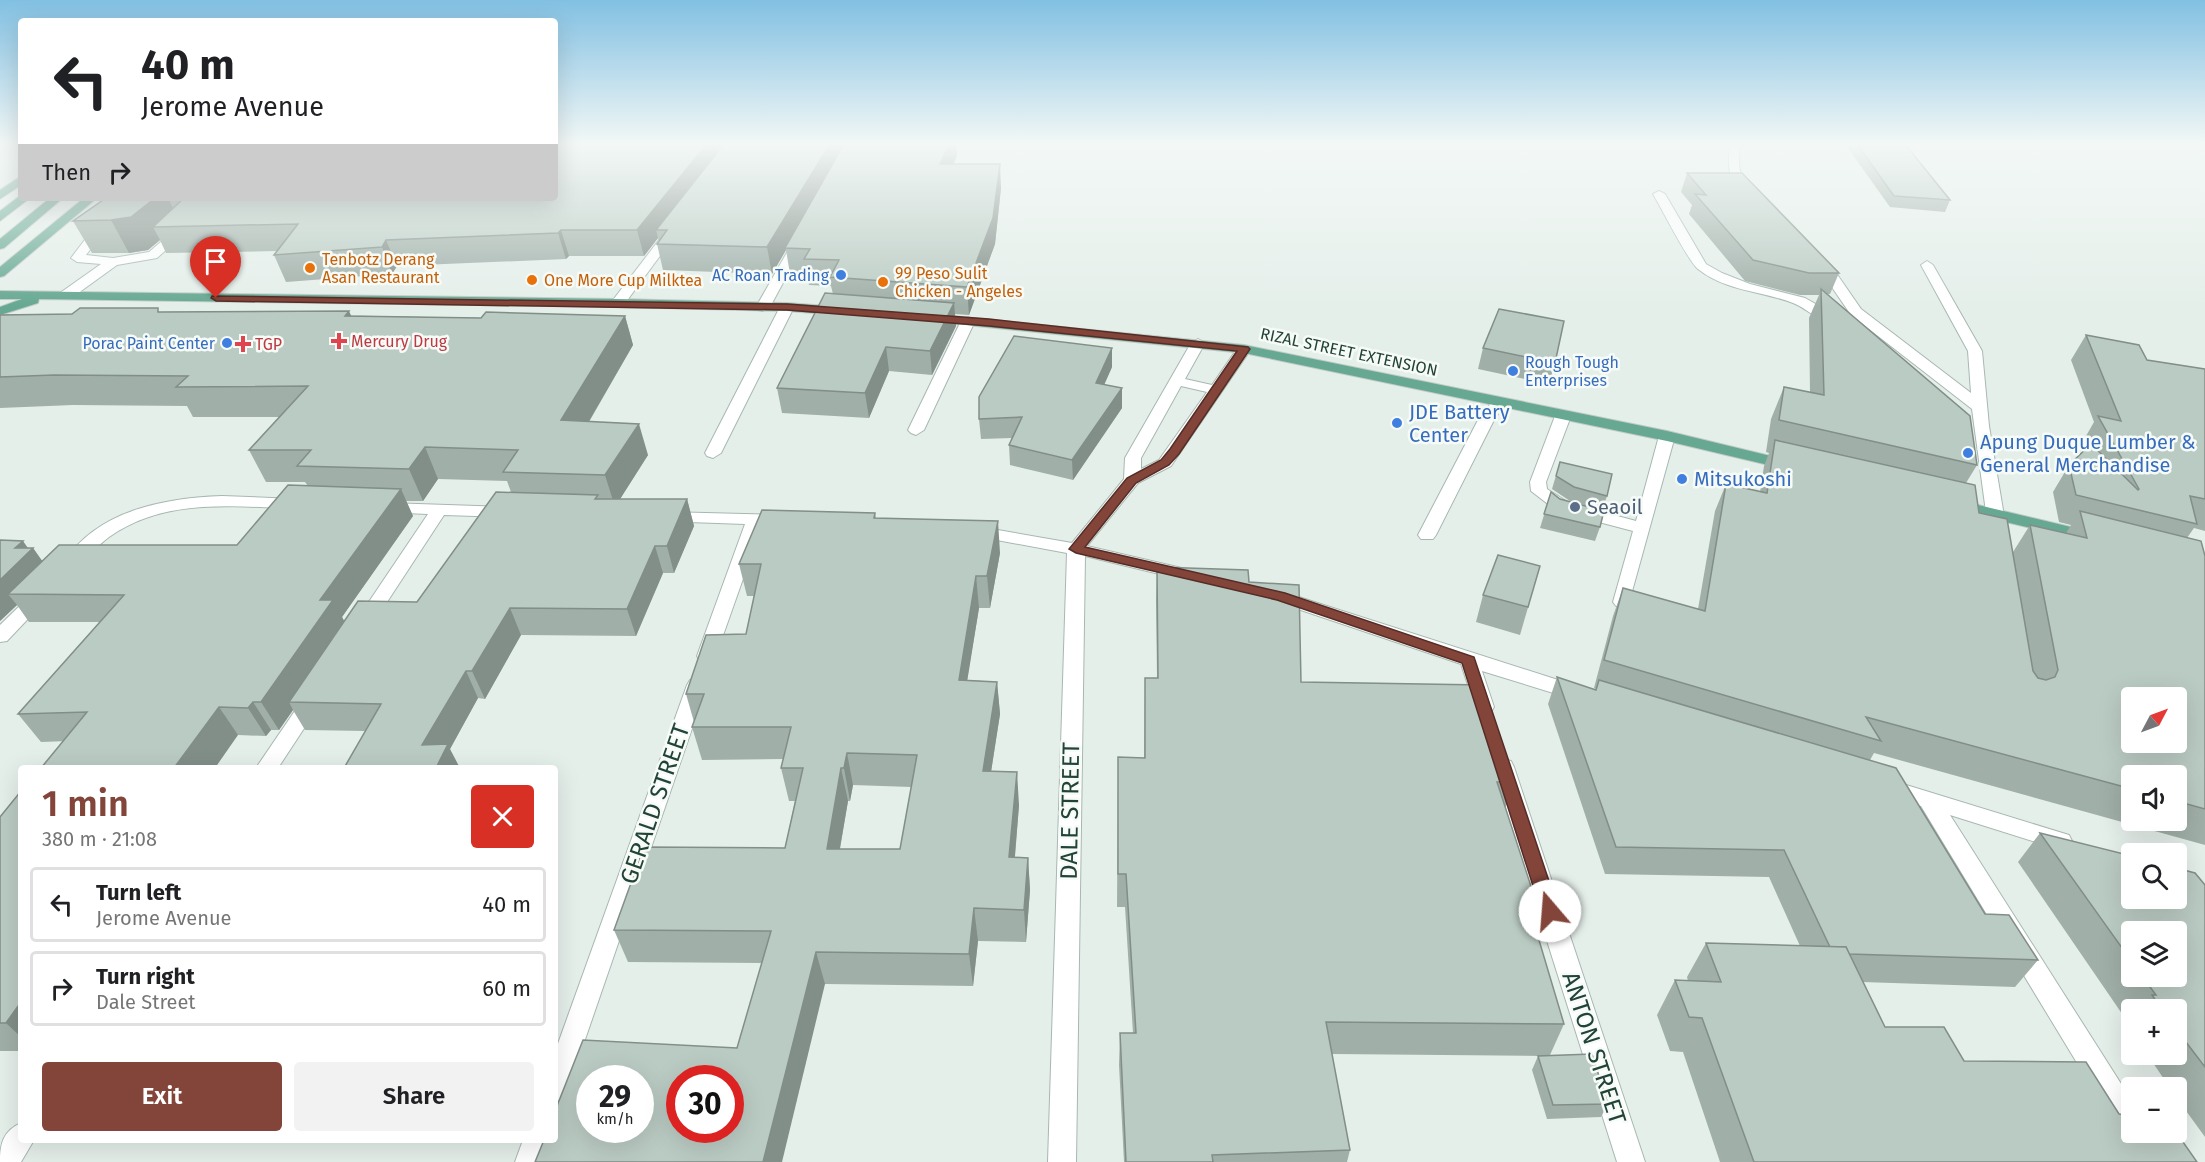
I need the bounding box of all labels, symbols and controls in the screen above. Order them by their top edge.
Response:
text: 40 m [141,40,235,90]
icon: left [42,42,120,120]
text: Jerome Avenue [141,91,324,123]
icon: right [103,156,136,189]
text: Then [42,159,91,186]
pin [190,236,241,298]
icon: arrive [199,245,232,278]
place label: Tenbotz Derang Asan Restaurant [322,250,440,287]
marker: Tenbotz Derang Asan Restaurant [303,261,317,275]
place label: 99 Peso Sulit Chicken - Angeles [895,264,1023,301]
place label: AC Roan Trading [712,266,830,285]
marker: AC Roan Trading [834,268,848,282]
place label: One More Cup Milktea [544,271,702,290]
marker: One More Cup Milktea [525,273,539,287]
marker: 99 Peso Sulit Chicken - Angeles [876,275,890,289]
street label: RIZAL STREET EXTENSION [1259,324,1439,380]
place label: Mercury Drug [351,332,448,351]
place label: Porac Paint Center [82,334,216,353]
marker: Mercury Drug [332,334,346,348]
place label: TGP [255,335,282,354]
marker: Porac Paint Center [220,336,234,350]
marker: TGP [236,337,250,351]
place label: Rough Tough Enterprises [1525,353,1619,390]
marker: Rough Tough Enterprises [1506,364,1520,378]
place label: JDE Battery Center [1409,400,1510,447]
marker: JDE Battery Center [1390,416,1404,430]
place label: Apung Duque Lumber & General Merchandise [1980,430,2196,477]
marker: Apung Duque Lumber & General Merchandise [1961,446,1975,460]
place label: Mitsukoshi [1694,467,1792,491]
marker: Mitsukoshi [1675,472,1689,486]
place label: Seaoil [1587,495,1643,519]
marker: Seaoil [1568,500,1582,514]
north arrow [2121,687,2187,753]
map controls [2121,687,2187,1143]
street label: GERALD STREET [614,720,696,888]
street label: DALE STREET [1055,741,1085,880]
button: sound [2121,765,2187,831]
text: 1 min [42,782,129,826]
button: close [471,785,534,848]
text: 380 m · 21:08 [42,827,157,851]
button: search [2121,843,2187,909]
text: Turn left [96,879,181,906]
position arrow [1518,879,1582,943]
icon: left [45,888,78,921]
text: 40 m [482,891,531,918]
text: Jerome Avenue [96,906,232,930]
button: layers [2121,921,2187,987]
text: Turn right [96,963,195,990]
street label: ANTON STREET [1556,968,1632,1128]
icon: right [45,972,78,1005]
text: 60 m [482,975,531,1002]
text: Dale Street [96,990,196,1014]
button: + [2121,999,2187,1065]
button: Exit [42,1062,282,1131]
button: Share [294,1062,534,1131]
speed limit sign: 30 [666,1065,744,1143]
button: − [2121,1077,2187,1143]
text: 29 [599,1079,631,1115]
text: km/h [596,1110,634,1128]

